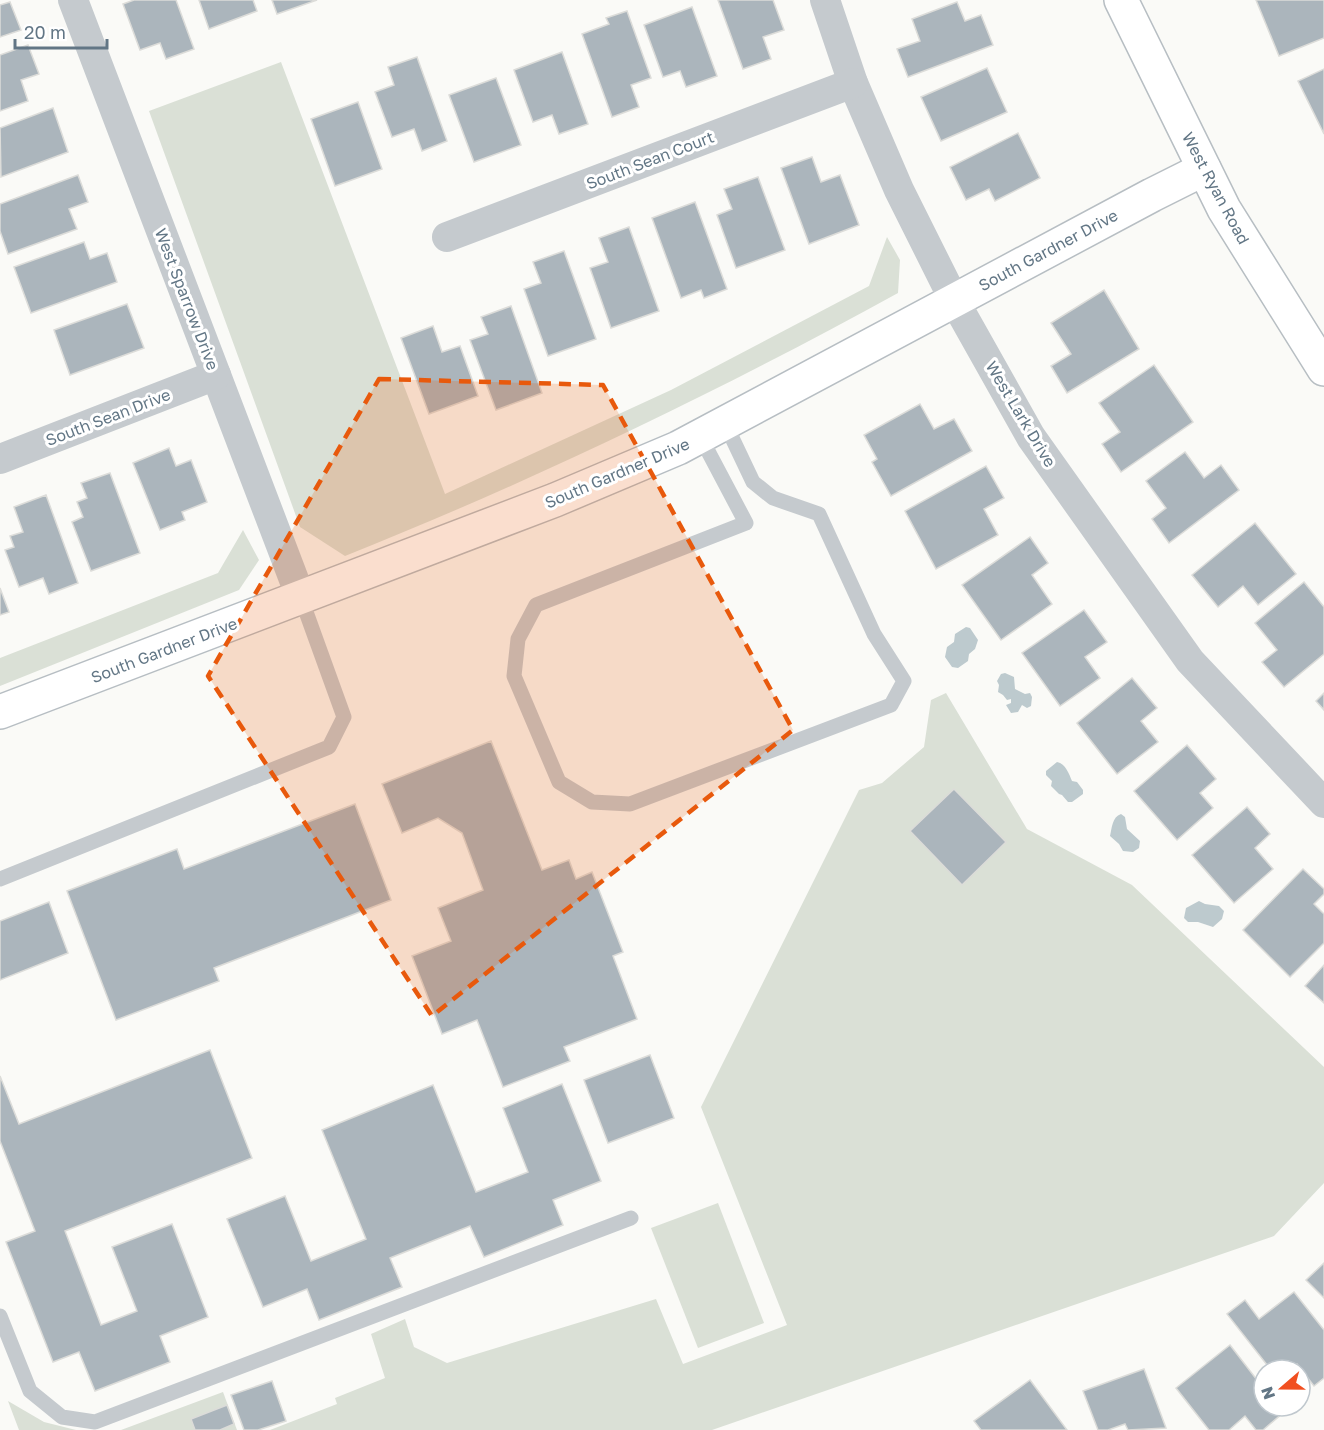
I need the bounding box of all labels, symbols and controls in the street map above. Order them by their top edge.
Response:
scale bar [15,12,106,50]
text: 20 m [24,21,66,43]
street label: South Sean Court [583,126,717,194]
street label: West Ryan Road [1178,128,1254,248]
street label: South Gardner Drive [975,205,1121,295]
street label: West Sparrow Drive [151,225,223,373]
street label: West Lark Drive [981,357,1061,471]
street label: South Sean Drive [43,384,173,450]
street label: South Gardner Drive [542,434,692,512]
street label: South Gardner Drive [88,613,240,687]
north arrow [1252,1358,1312,1418]
text: N [1256,1384,1279,1402]

